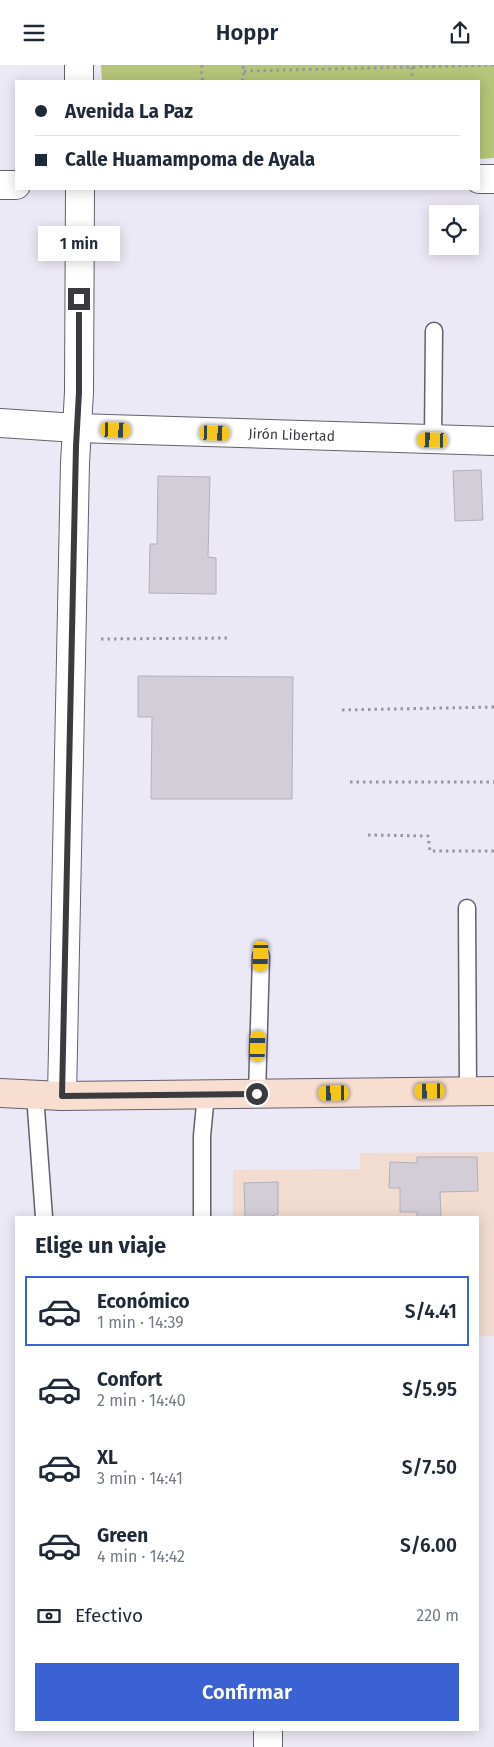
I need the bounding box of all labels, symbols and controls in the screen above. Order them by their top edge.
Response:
icon: menu [20,19,48,47]
text: Hoppr [216,19,278,46]
icon: share [446,19,474,47]
text: Avenida La Paz [65,100,193,123]
text: Calle Huamampoma de Ayala [65,148,315,171]
map controls [429,205,479,255]
button: locate [429,205,479,255]
callout: 1 min [38,227,120,261]
text: 1 min [60,234,98,253]
route end [68,288,90,310]
car [100,422,131,438]
car [199,425,230,441]
street label: Jirón Libertad [248,425,335,445]
car [417,432,448,448]
car [252,941,269,971]
car [250,1031,265,1061]
route start [246,1083,268,1105]
car [414,1083,445,1099]
car [318,1085,349,1101]
text: Elige un viaje [35,1232,166,1259]
icon: car [37,1289,82,1334]
text: Económico [97,1290,190,1313]
text: S/4.41 [405,1300,457,1323]
text: 1 min · 14:39 [97,1313,184,1332]
icon: car [37,1367,82,1412]
text: Confort [97,1368,162,1391]
text: S/5.95 [402,1378,457,1401]
text: 2 min · 14:40 [97,1391,186,1410]
icon: car [37,1445,82,1490]
text: XL [97,1446,118,1469]
text: S/7.50 [402,1456,457,1479]
text: 3 min · 14:41 [97,1469,183,1488]
icon: car [37,1523,82,1568]
text: Green [97,1524,148,1547]
text: S/6.00 [400,1534,457,1557]
text: 4 min · 14:42 [97,1547,185,1566]
icon: cash [35,1602,63,1630]
text: Efectivo [75,1604,143,1627]
text: 220 m [416,1606,459,1625]
button: Confirmar [35,1663,459,1721]

